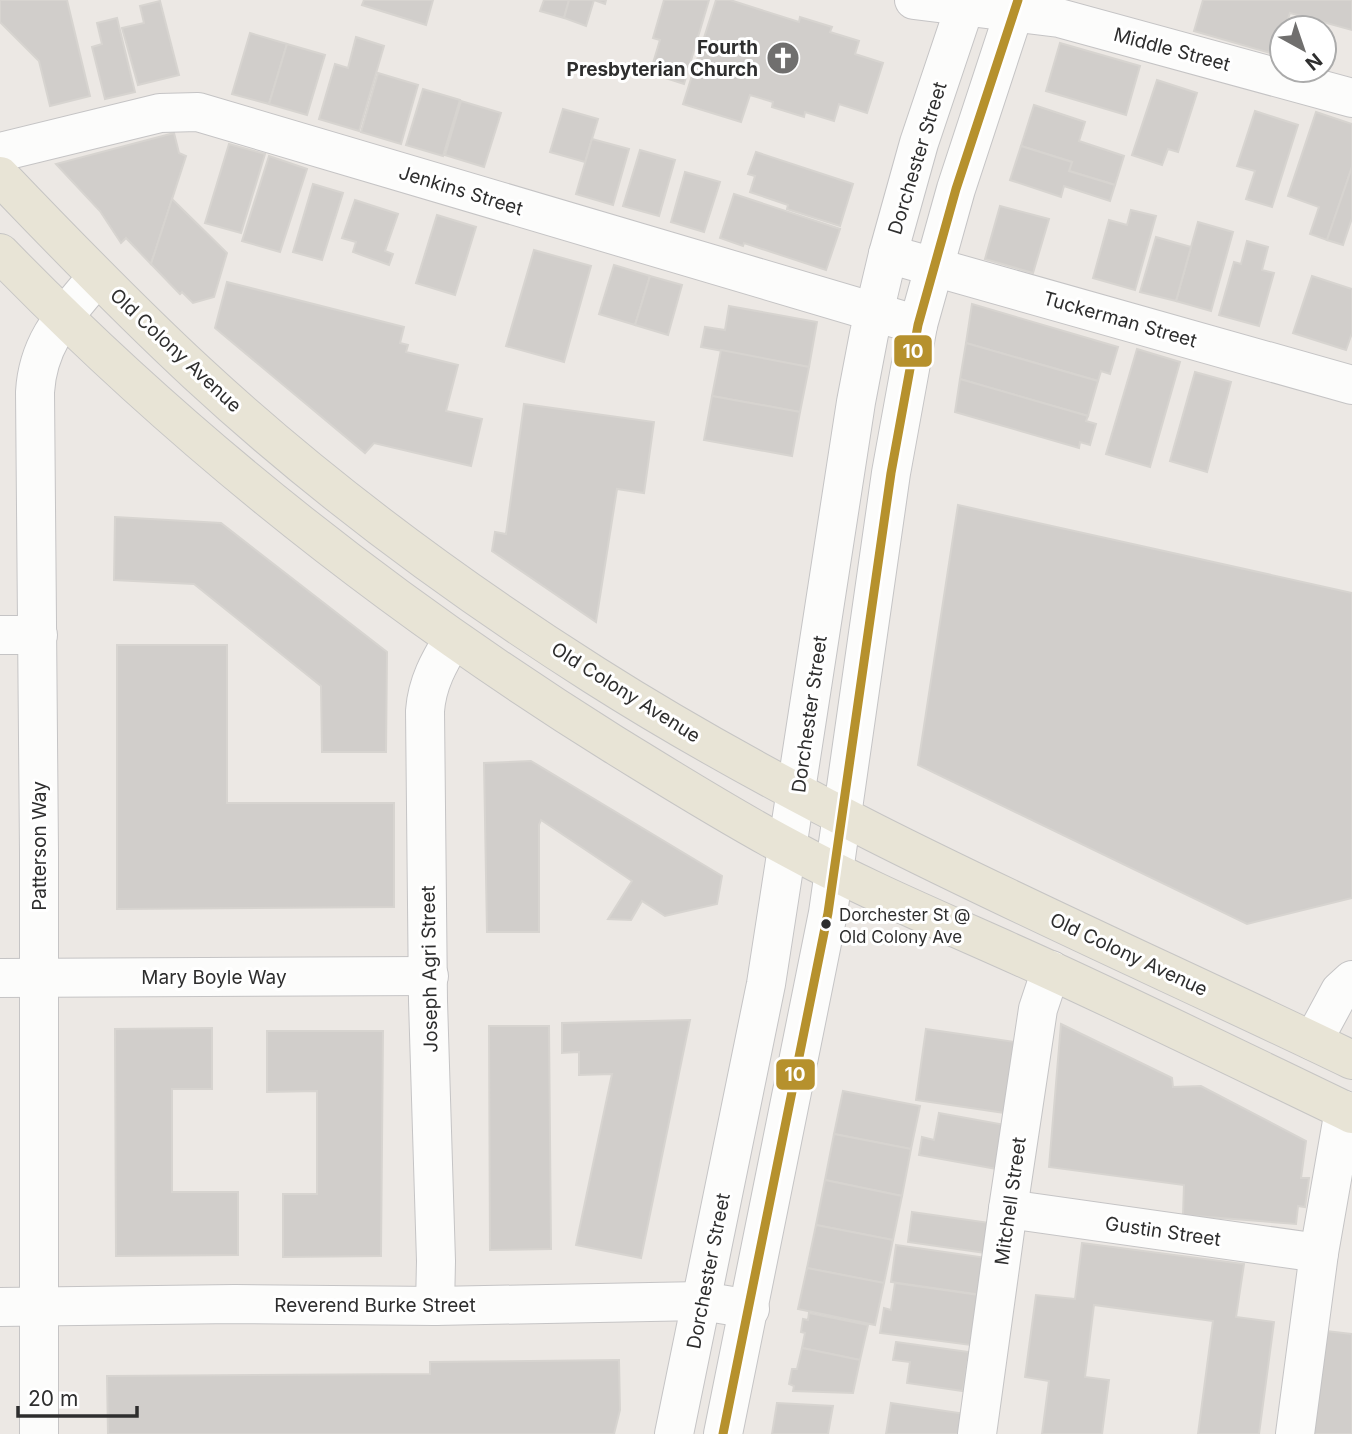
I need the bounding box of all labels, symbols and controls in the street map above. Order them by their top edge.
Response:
north arrow [1268,14,1338,84]
street label: Middle Street [1111,23,1233,76]
place label: Fourth Presbyterian Church [567,36,758,81]
church icon: Fourth Presbyterian Church [764,39,802,77]
text: N [1301,48,1327,75]
street label: Dorchester Street [883,79,952,237]
street label: Jenkins Street [396,161,526,220]
street label: Old Colony Avenue [105,284,246,417]
street label: Tuckerman Street [1040,287,1199,352]
line badge: 10 [893,334,933,368]
text: 10 [902,340,924,363]
street label: Dorchester Street [787,634,832,794]
street label: Old Colony Avenue [547,637,704,748]
street label: Patterson Way [28,781,51,911]
street label: Joseph Agri Street [417,885,442,1053]
place label: Dorchester St @ Old Colony Ave [839,905,970,947]
street label: Old Colony Avenue [1046,908,1211,1001]
marker: Dorchester St @ Old Colony Ave [819,917,833,931]
street label: Mary Boyle Way [141,966,287,989]
line badge: 10 [775,1058,816,1091]
text: 10 [784,1063,806,1086]
street label: Mitchell Street [990,1136,1031,1267]
street label: Dorchester Street [682,1191,735,1351]
street label: Gustin Street [1104,1212,1222,1251]
street label: Reverend Burke Street [274,1294,476,1317]
scale bar [18,1374,136,1418]
text: 20 m [28,1386,78,1411]

